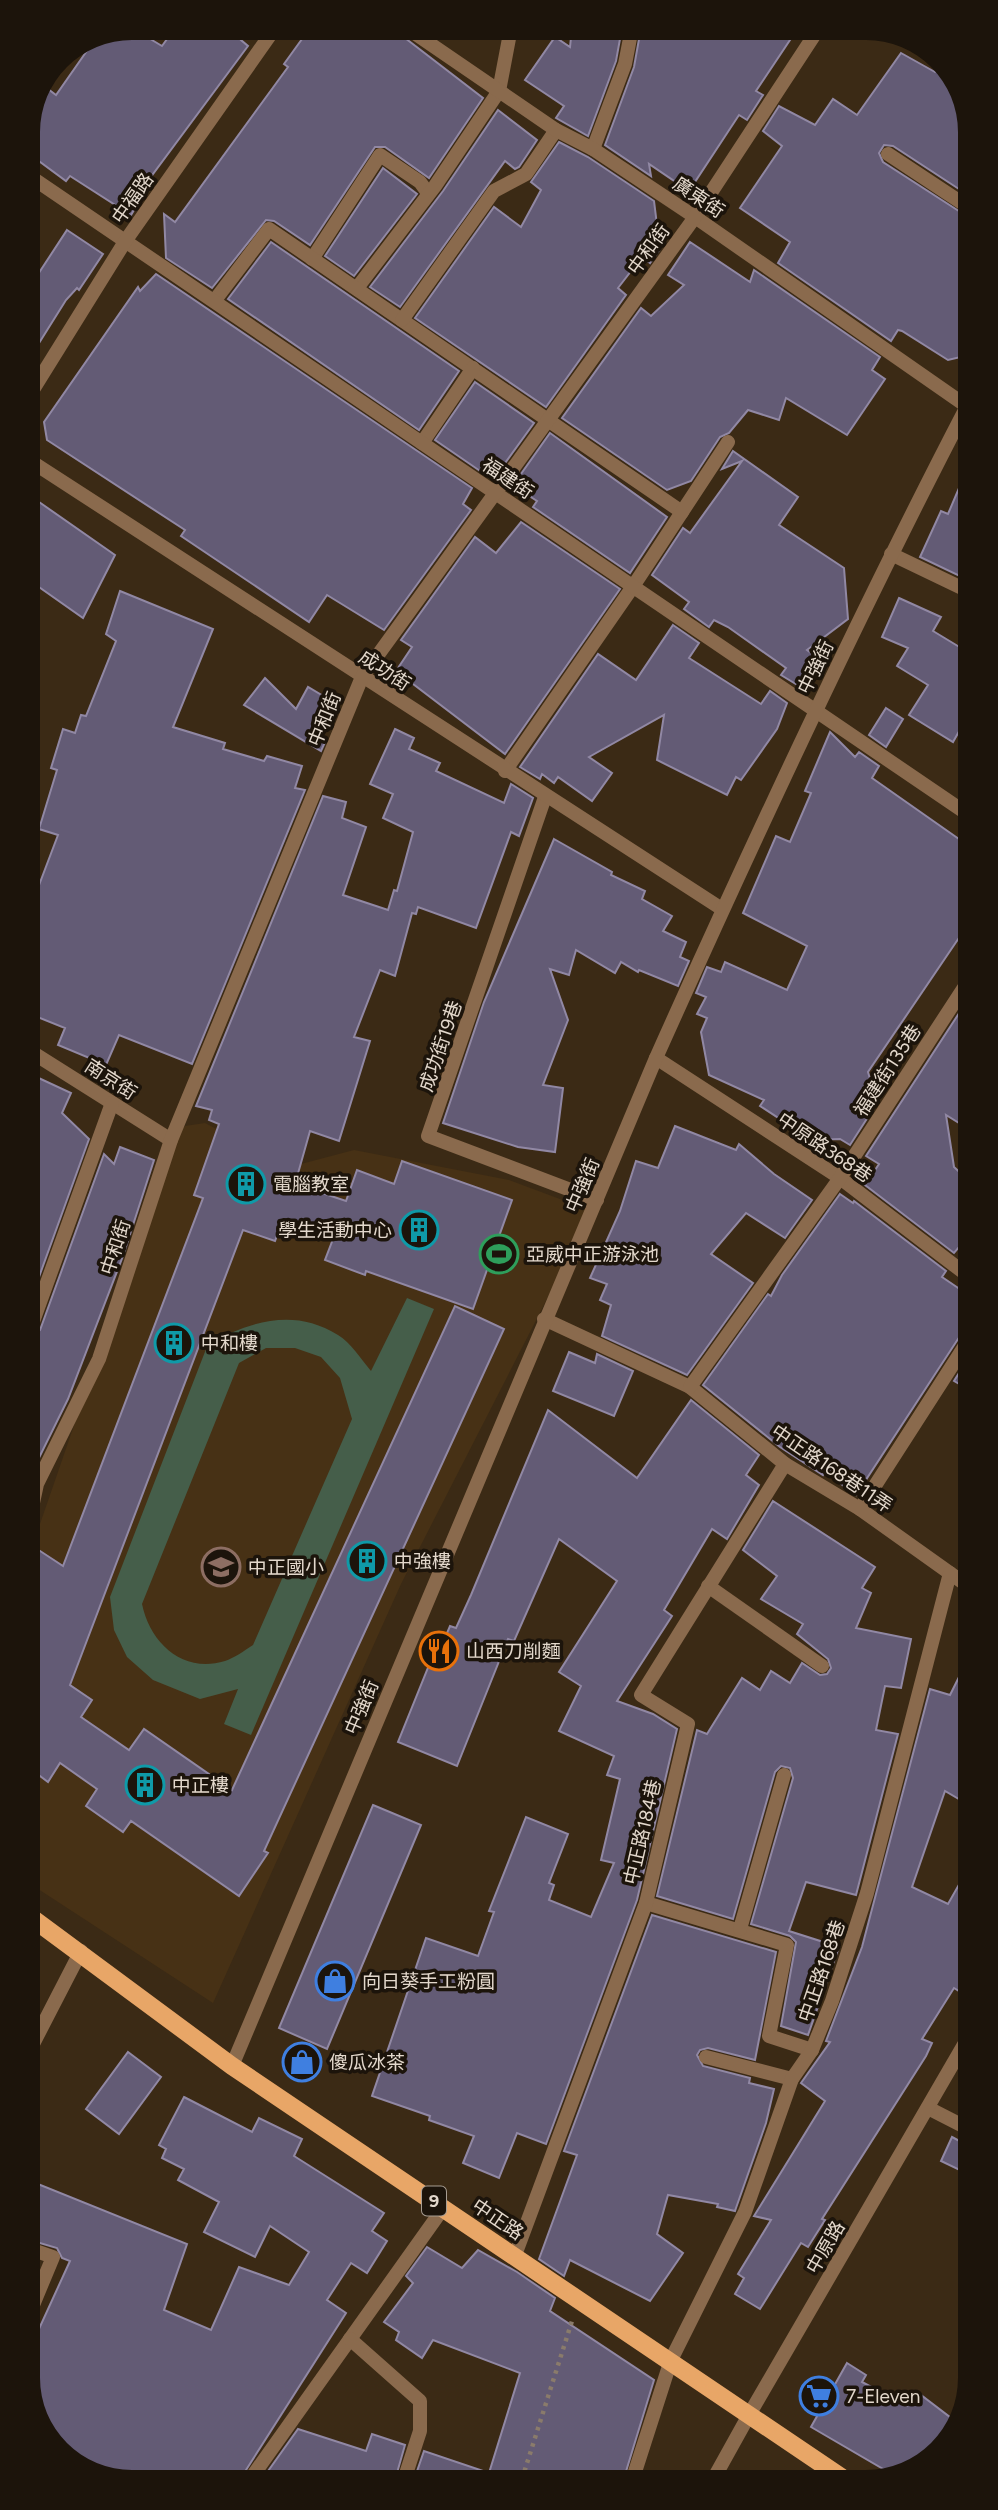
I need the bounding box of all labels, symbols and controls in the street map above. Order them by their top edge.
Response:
street label: 中福路 [107,168,158,228]
street label: 廣東街 [669,172,729,223]
street label: 中和街 [622,219,674,279]
street label: 福建街 [478,453,538,504]
street label: 中強街 [793,637,838,698]
street label: 成功街 [355,645,415,696]
street label: 中和街 [303,688,346,750]
street label: 成功街19巷 [414,998,467,1095]
street label: 福建街135巷 [849,1020,926,1121]
street label: 南京街 [81,1054,141,1105]
street label: 中原路368巷 [773,1107,876,1187]
street label: 中強街 [561,1154,604,1216]
building icon: 電腦教室 [225,1163,267,1205]
place label: 電腦教室 [273,1173,349,1196]
building icon: 學生活動中心 [398,1209,440,1251]
street label: 中和街 [96,1216,135,1278]
place label: 學生活動中心 [278,1219,392,1242]
sports icon: 亞威中正游泳池 [478,1233,520,1275]
place label: 亞威中正游泳池 [526,1243,659,1266]
building icon: 中和樓 [153,1322,195,1364]
place label: 中和樓 [201,1332,258,1355]
street label: 中正路168巷11弄 [767,1419,897,1517]
building icon: 中強樓 [346,1540,388,1582]
school or university icon: 中正國小 [200,1546,242,1588]
place label: 中強樓 [394,1550,451,1573]
place label: 中正國小 [248,1556,324,1579]
restaurant icon: 山西刀削麵 [418,1630,460,1672]
place label: 山西刀削麵 [466,1640,561,1663]
street label: 中強街 [340,1676,383,1738]
building icon: 中正樓 [124,1764,166,1806]
place label: 中正樓 [172,1774,229,1797]
street label: 中正路184巷 [619,1777,666,1887]
street label: 中正路168巷 [793,1917,850,2025]
shop icon: 向日葵手工粉圓 [314,1960,356,2002]
place label: 向日葵手工粉圓 [362,1970,495,1993]
shop icon: 傻瓜冰茶 [281,2041,323,2083]
place label: 傻瓜冰茶 [329,2051,405,2074]
road number: 9 [422,2186,446,2216]
street label: 中正路 [468,2194,528,2245]
street label: 中原路 [801,2217,850,2278]
supermarket icon: 7-Eleven [798,2375,840,2417]
place label: 7-Eleven [846,2385,920,2408]

